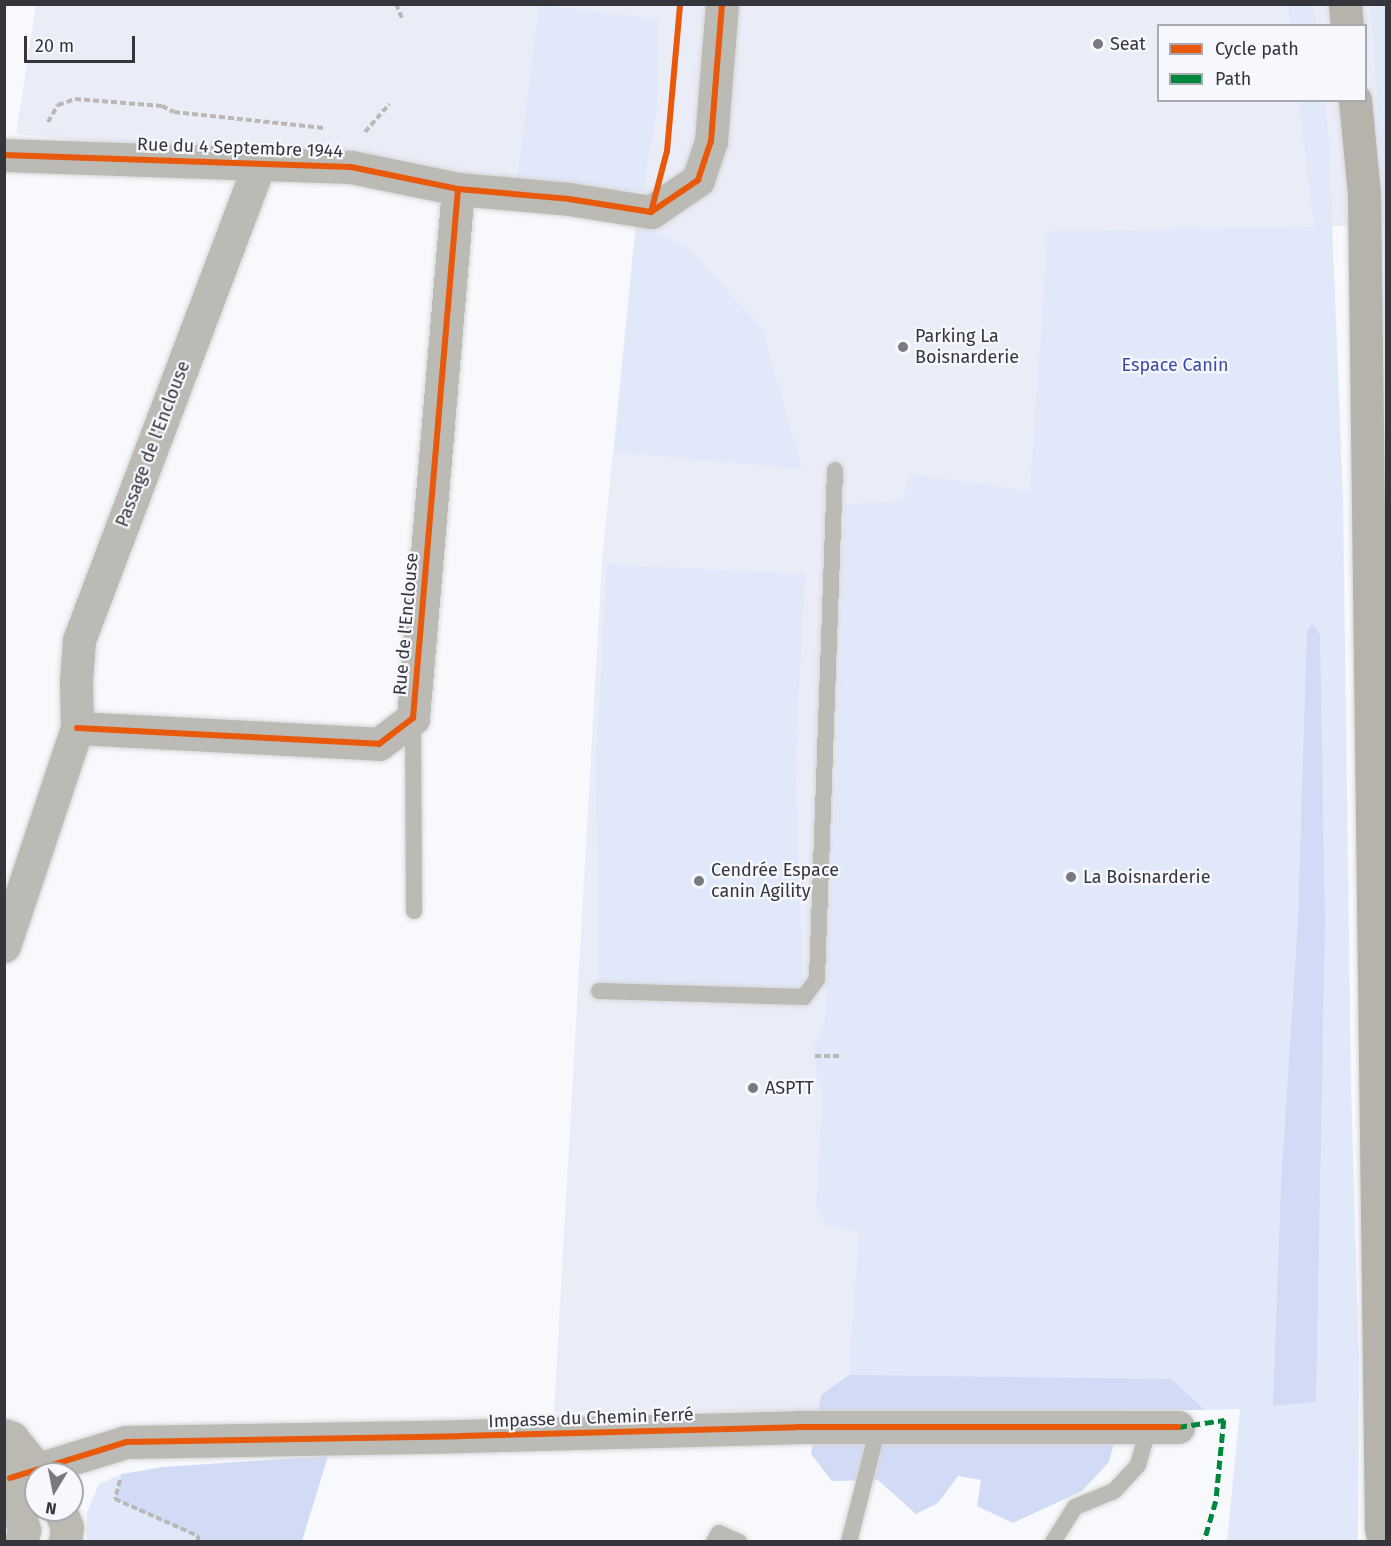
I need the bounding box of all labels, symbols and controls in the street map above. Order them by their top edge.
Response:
scale bar [27,24,138,62]
legend [1157,24,1367,102]
place label: Seat [1110,33,1146,55]
text: 20 m [35,35,74,57]
marker: Seat [1091,37,1105,51]
text: Cycle path [1215,38,1299,60]
text: Path [1215,68,1251,90]
street label: Rue du 4 Septembre 1944 [137,134,343,162]
place label: Parking La Boisnarderie [915,326,1019,368]
marker: Parking La Boisnarderie [896,340,910,354]
park label: Espace Canin [1122,354,1228,376]
street label: Passage de l'Enclouse [111,358,195,530]
street label: Rue de l'Enclouse [389,552,423,696]
place label: Cendrée Espace canin Agility [711,860,839,902]
place label: La Boisnarderie [1083,866,1210,888]
marker: La Boisnarderie [1064,870,1078,884]
marker: Cendrée Espace canin Agility [692,874,706,888]
place label: ASPTT [765,1077,814,1099]
marker: ASPTT [746,1081,760,1095]
street label: Impasse du Chemin Ferré [488,1404,694,1432]
north arrow [24,1462,84,1522]
text: N [44,1498,58,1519]

